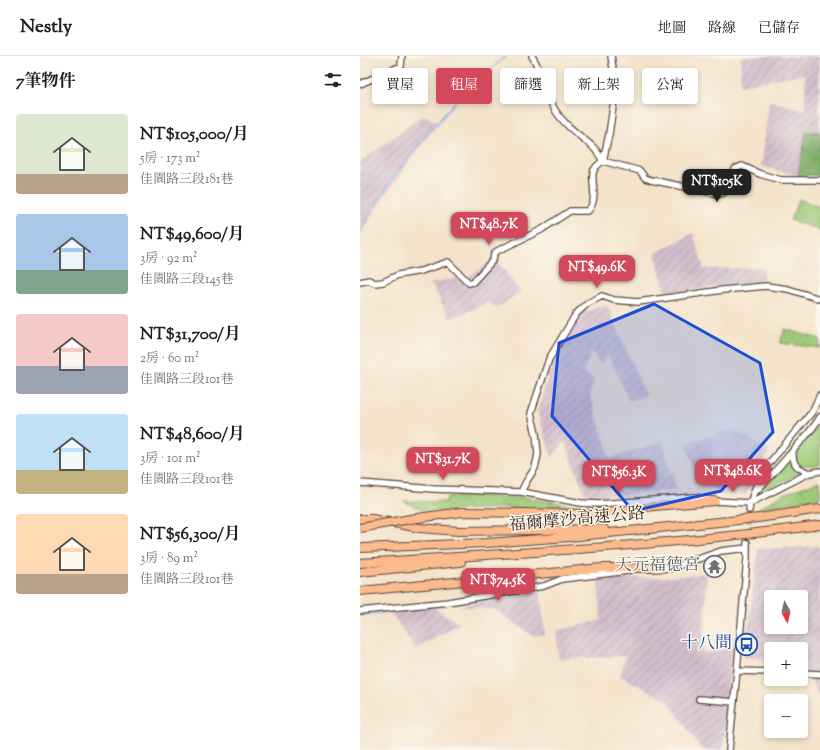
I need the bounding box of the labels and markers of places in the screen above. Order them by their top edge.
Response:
pin: NT$105K [680,169,754,203]
pin: NT$48.7K [448,212,530,246]
pin: NT$49.6K [556,255,638,289]
pin: NT$31.7K [402,447,484,481]
pin: NT$48.6K [692,459,774,493]
pin: NT$56.3K [578,460,660,494]
temple icon: 天元福德宮 [702,553,728,579]
place label: 天元福德宮 [615,554,700,578]
pin: NT$74.5K [457,568,539,602]
bus stop icon: 十八間 [734,631,760,657]
place label: 十八間 [681,632,732,656]

